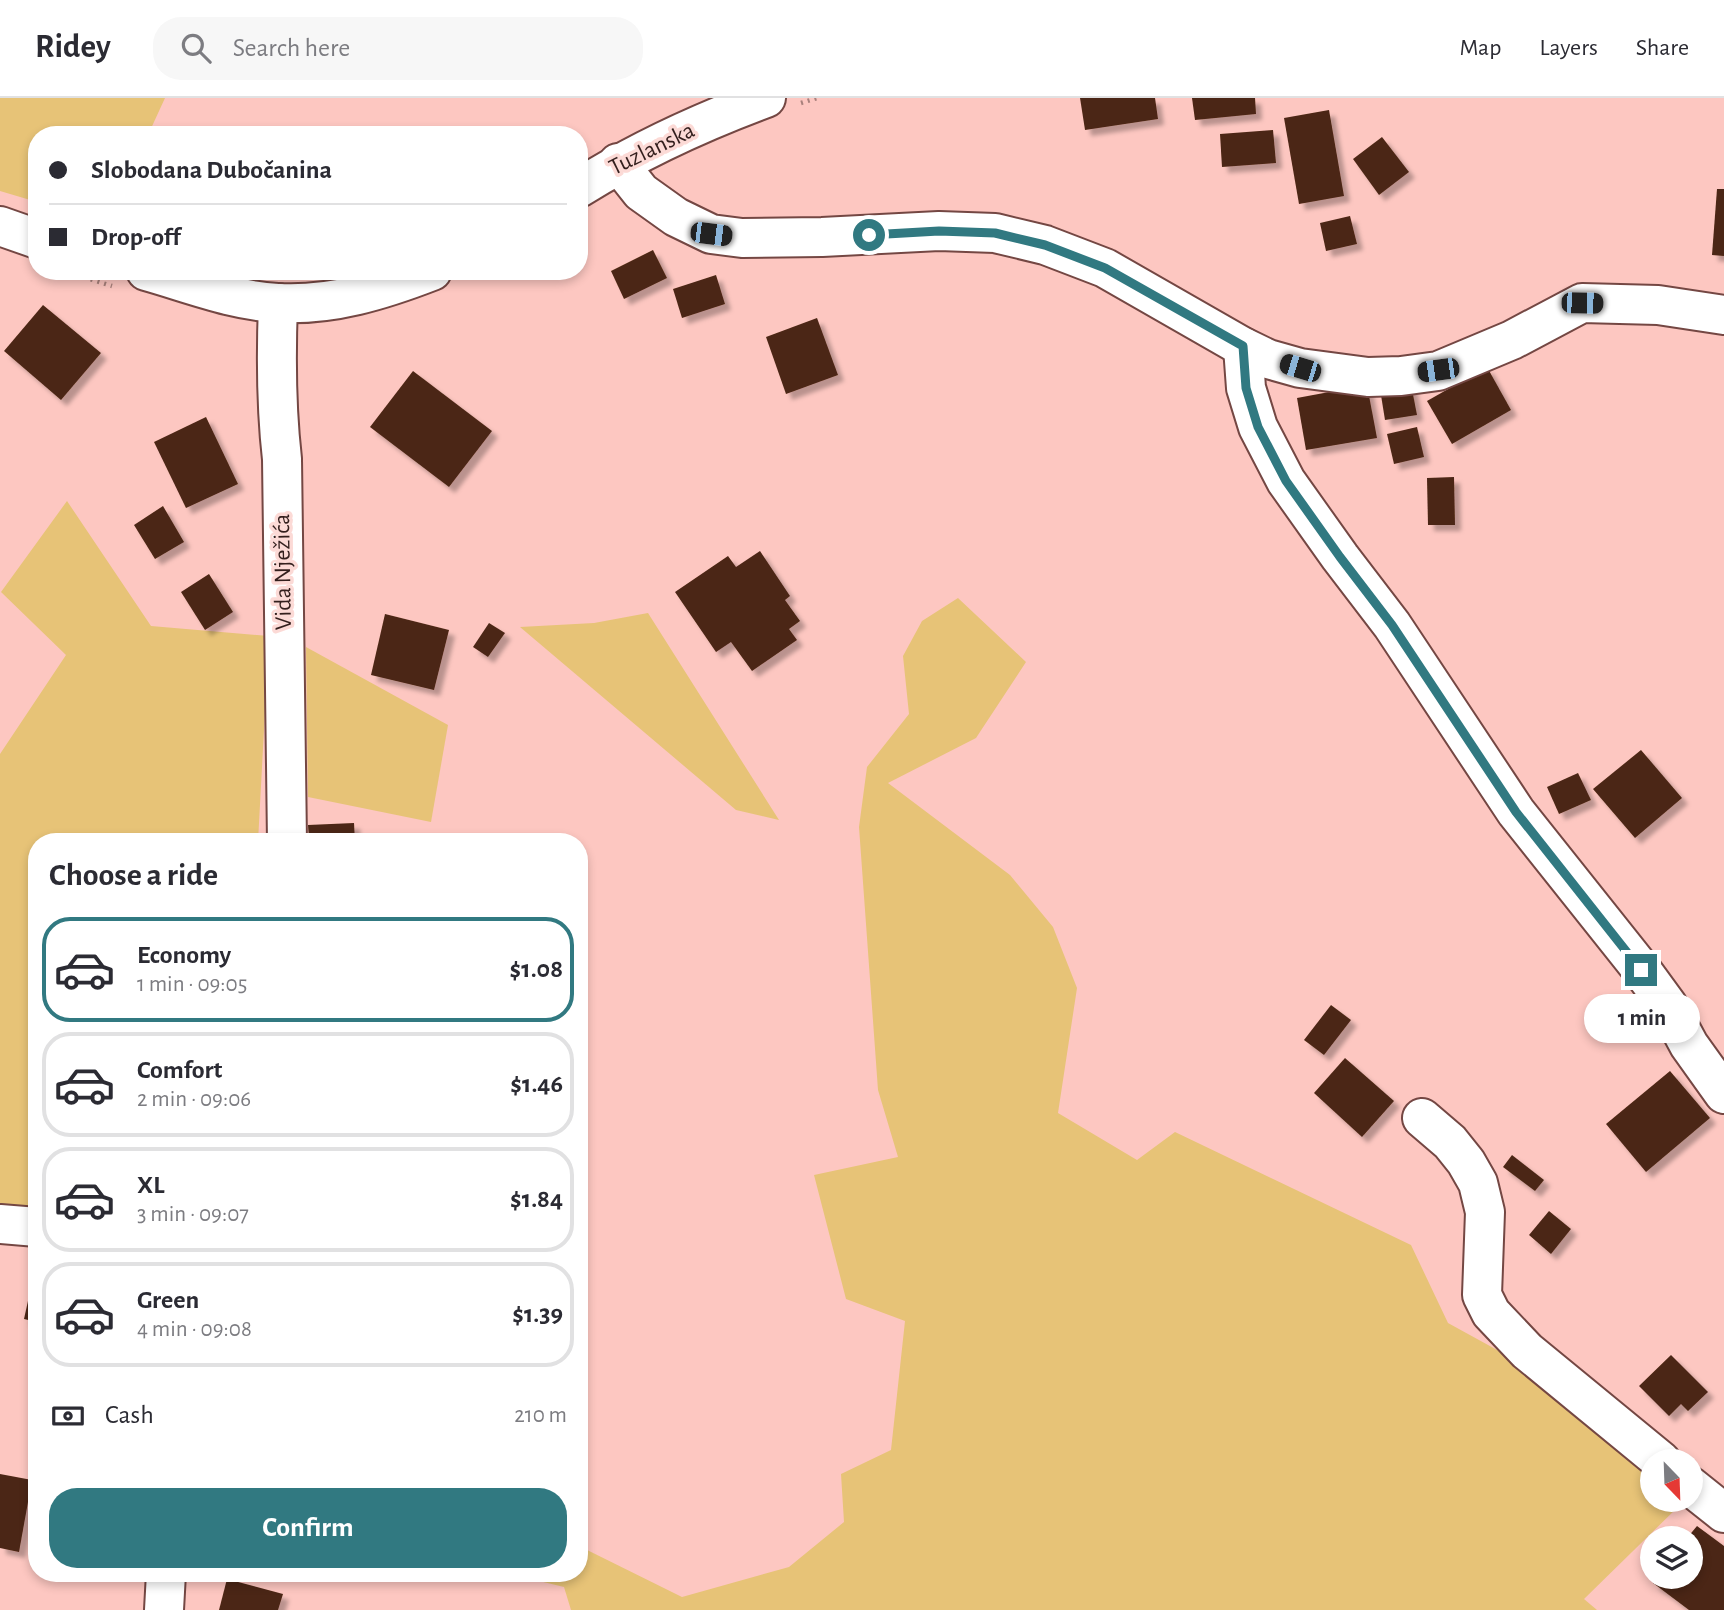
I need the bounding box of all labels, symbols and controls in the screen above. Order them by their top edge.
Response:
search box [153,17,643,80]
icon: search [177,29,215,67]
text: Ridey [35,31,111,64]
text: Search here [233,35,350,61]
text: Map [1459,36,1501,60]
text: Layers [1539,36,1598,60]
text: Share [1636,36,1689,60]
street label: Tuzlanska [606,118,698,180]
text: Slobodana Dubočanina [91,157,332,183]
route start [853,219,885,251]
car [689,221,734,247]
text: Drop-off [91,224,180,250]
car [1561,292,1604,314]
car [1277,352,1324,384]
car [1416,357,1461,383]
street label: Vida Nježića [270,514,296,630]
text: Choose a ride [49,859,218,891]
icon: car [53,938,116,1001]
text: Economy [137,942,231,968]
route end [1625,954,1657,986]
text: $1.08 [510,956,563,982]
text: 1 min · 09:05 [137,973,247,996]
callout: 1 min [1583,994,1699,1043]
text: 1 min [1618,1007,1666,1030]
icon: car [53,1053,116,1116]
text: Comfort [137,1057,222,1083]
text: $1.46 [510,1071,563,1097]
text: 2 min · 09:06 [137,1088,251,1111]
icon: car [53,1168,116,1231]
text: XL [137,1172,164,1198]
text: $1.84 [510,1186,563,1212]
text: 3 min · 09:07 [137,1203,249,1226]
icon: car [53,1283,116,1346]
text: Green [137,1287,199,1313]
text: $1.39 [512,1301,563,1327]
text: 4 min · 09:08 [137,1318,252,1341]
icon: cash [49,1397,87,1435]
text: Cash [105,1402,154,1428]
text: 210 m [514,1404,567,1427]
north arrow [1640,1449,1703,1512]
map controls [1640,1449,1703,1589]
button: Confirm [49,1488,567,1568]
button: layers [1640,1526,1703,1589]

